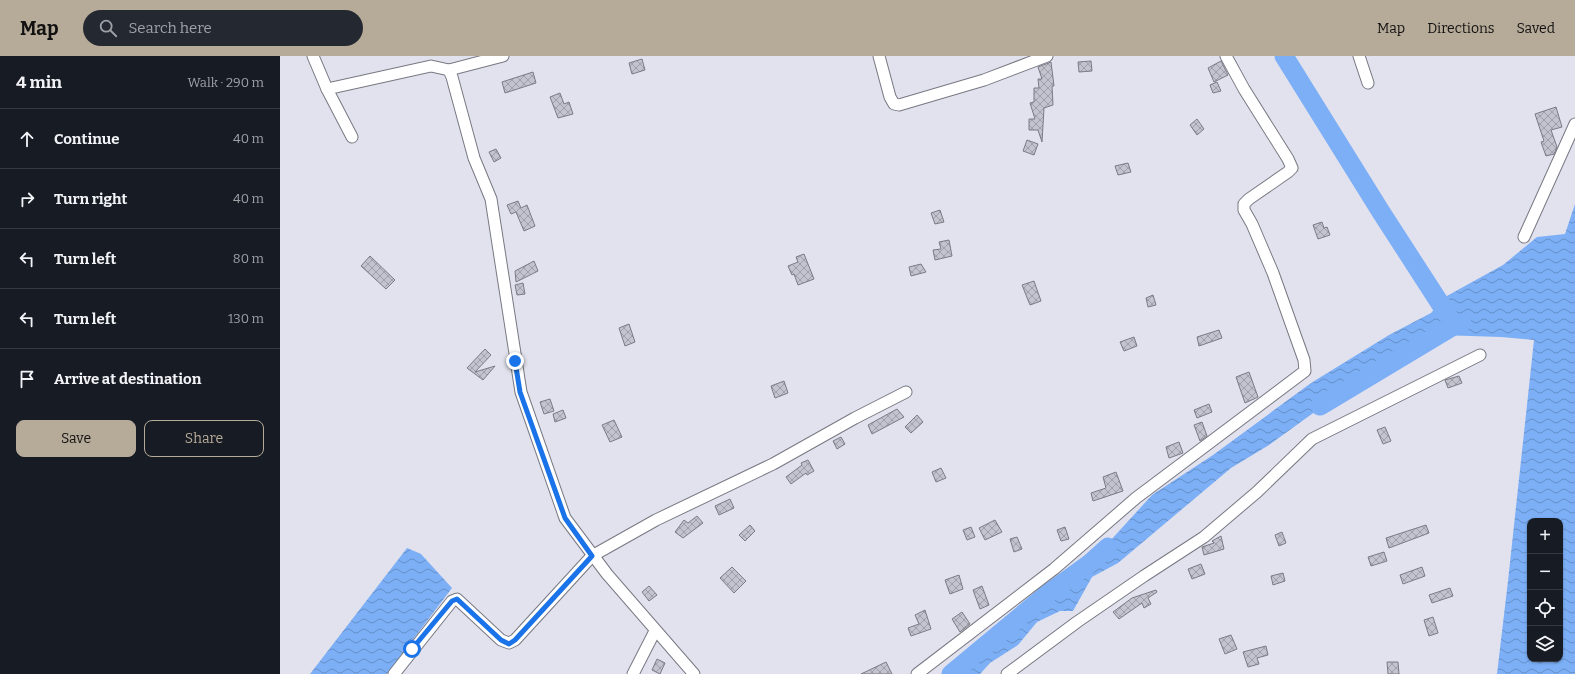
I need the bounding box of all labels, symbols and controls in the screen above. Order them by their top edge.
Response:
search box [83,10,363,46]
text: Map [20,17,59,40]
icon: search [97,17,119,39]
text: Search here [129,19,212,37]
text: Map [1377,20,1405,37]
text: Directions [1427,20,1495,37]
text: Saved [1517,20,1555,37]
text: 4 min [16,72,62,93]
text: Walk · 290 m [188,75,264,90]
icon: ahead [16,128,38,150]
text: Continue [54,130,120,148]
text: 40 m [233,131,264,146]
icon: right [16,188,38,210]
text: Turn right [54,190,127,208]
text: 40 m [233,191,264,206]
icon: left [16,248,38,270]
text: Turn left [54,250,116,268]
text: 80 m [233,251,264,266]
icon: left [16,308,38,330]
text: Turn left [54,310,116,328]
text: 130 m [228,311,264,326]
route end [506,352,524,370]
icon: arrive [16,368,38,390]
text: Arrive at destination [54,370,201,388]
button: Save [16,420,136,457]
button: Share [144,420,264,457]
map controls [1527,518,1563,662]
button: + [1527,518,1563,554]
button: − [1527,554,1563,590]
button: locate [1527,590,1563,626]
button: layers [1527,626,1563,662]
route start [403,640,421,658]

